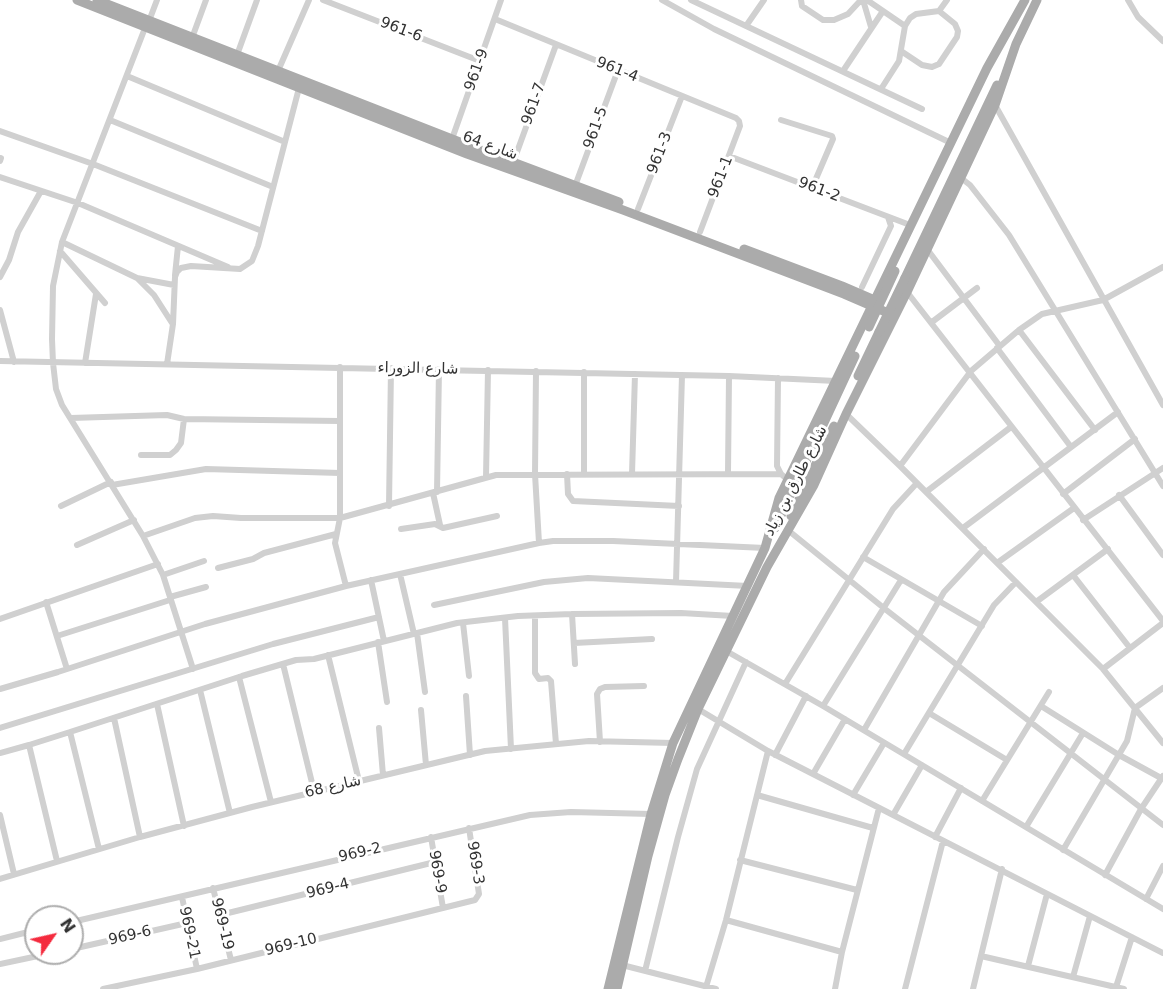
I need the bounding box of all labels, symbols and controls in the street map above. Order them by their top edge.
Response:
street label: 961-6 [377,14,425,46]
street label: 961-9 [461,46,493,94]
street label: 961-4 [593,53,641,87]
street label: 961-7 [518,80,550,128]
street label: 961-5 [580,104,612,152]
street label: شارع 64 [460,128,520,164]
street label: 961-3 [644,129,676,177]
street label: 961-1 [705,153,737,201]
street label: 961-2 [795,174,843,206]
street label: شارع الزوراء [377,359,459,379]
street label: شارع طارق بن زياد [760,423,832,539]
street label: شارع 68 [303,772,363,802]
street label: 969-2 [337,839,383,867]
street label: 969-3 [463,840,487,886]
street label: 969-9 [424,849,450,895]
street label: 969-4 [305,875,351,903]
street label: 969-19 [207,896,237,952]
north arrow [24,905,84,965]
street label: 969-21 [175,905,203,961]
text: N [56,915,79,937]
street label: 969-6 [107,922,153,950]
street label: 969-10 [263,930,319,960]

